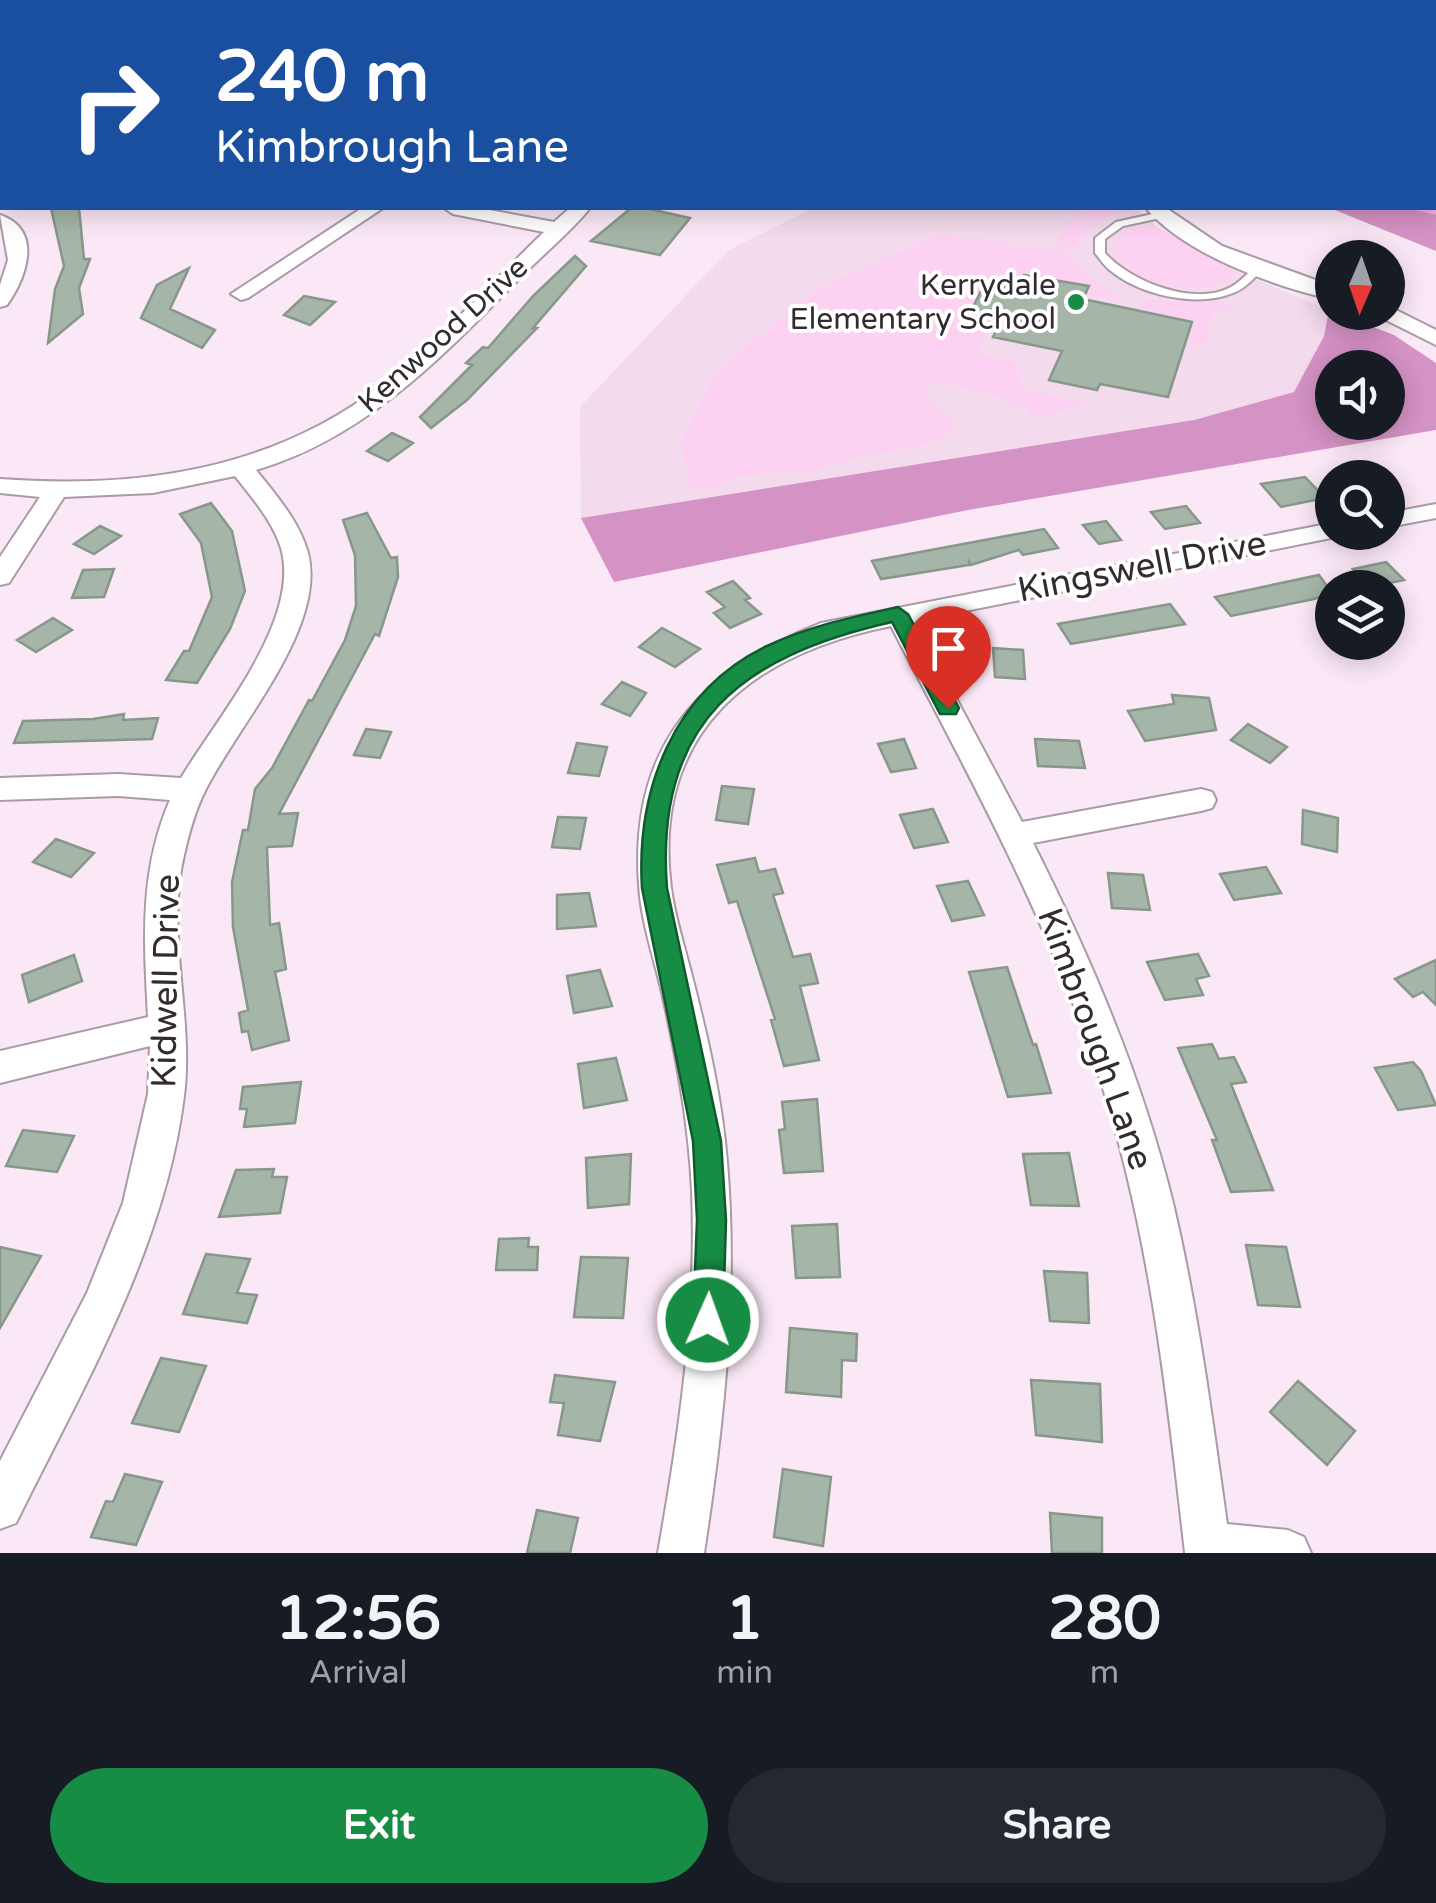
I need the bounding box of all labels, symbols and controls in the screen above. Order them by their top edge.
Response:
text: 240 m [215,36,429,120]
icon: right [50,40,180,170]
text: Kimbrough Lane [215,121,569,175]
north arrow [1315,240,1405,330]
map controls [1315,240,1405,660]
street label: Kenwood Drive [350,249,536,421]
place label: Kerrydale Elementary School [790,267,1056,338]
marker: Kerrydale Elementary School [1065,291,1087,313]
button: sound [1315,350,1405,440]
button: search [1315,460,1405,550]
street label: Kingswell Drive [1014,522,1270,612]
button: layers [1315,570,1405,660]
pin [906,606,991,709]
icon: arrive [921,621,976,676]
street label: Kidwell Drive [143,874,189,1088]
street label: Kimbrough Lane [1028,902,1162,1176]
position arrow [656,1268,760,1372]
text: 12:56 [275,1583,441,1655]
text: 1 [726,1583,763,1655]
text: 280 [1048,1583,1161,1655]
text: Arrival [309,1654,408,1692]
text: min [716,1654,773,1692]
text: m [1090,1654,1119,1692]
button: Exit [50,1768,708,1883]
button: Share [728,1768,1386,1883]

